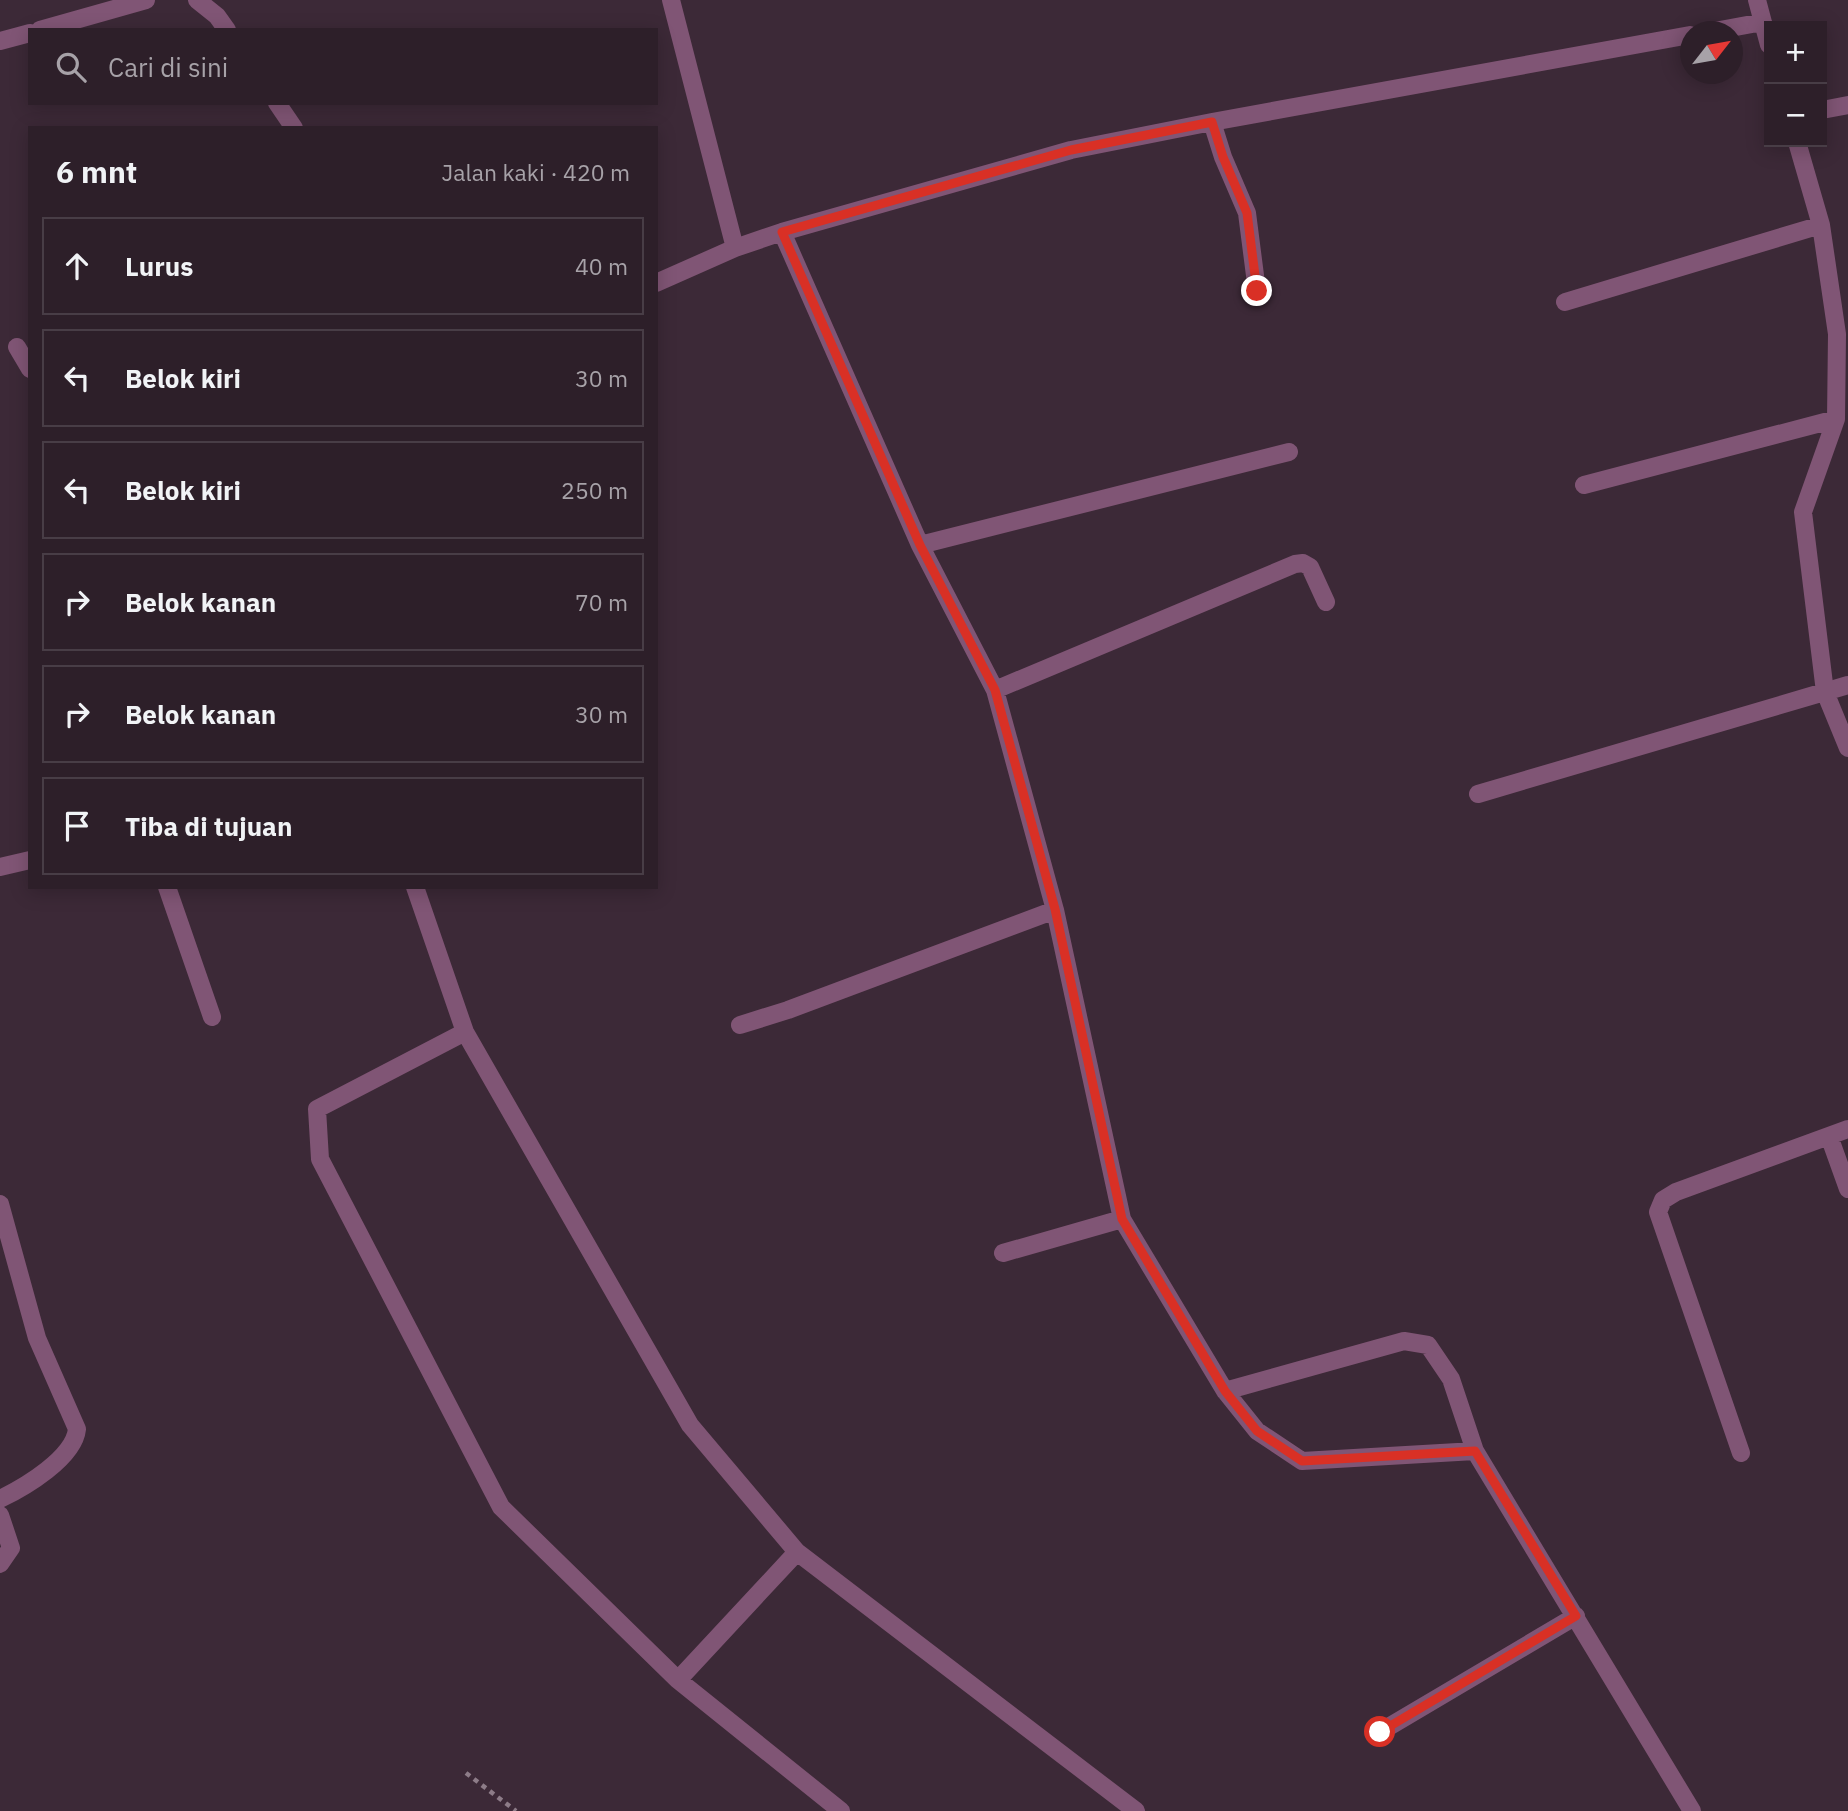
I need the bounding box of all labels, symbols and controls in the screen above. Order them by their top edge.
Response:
north arrow [1680,21,1743,84]
map controls [1764,21,1827,147]
button: + [1764,21,1827,84]
search box [28,28,658,105]
icon: search [52,48,90,86]
text: Cari di sini [108,50,228,84]
button: − [1764,84,1827,147]
text: 6 mnt [56,152,137,191]
text: Jalan kaki · 420 m [442,157,630,187]
icon: ahead [58,247,96,285]
text: Lurus [125,249,193,283]
text: 40 m [575,251,628,281]
route end [1241,275,1272,306]
icon: left [58,359,96,397]
text: Belok kiri [125,361,241,395]
text: 30 m [575,363,628,393]
icon: left [58,471,96,509]
text: Belok kiri [125,473,241,507]
text: 250 m [561,475,628,505]
icon: right [58,583,96,621]
text: Belok kanan [125,585,276,619]
text: 70 m [575,587,628,617]
icon: right [58,695,96,733]
text: Belok kanan [125,697,276,731]
text: 30 m [575,699,628,729]
icon: arrive [58,807,96,845]
text: Tiba di tujuan [125,809,292,843]
route start [1364,1716,1395,1747]

